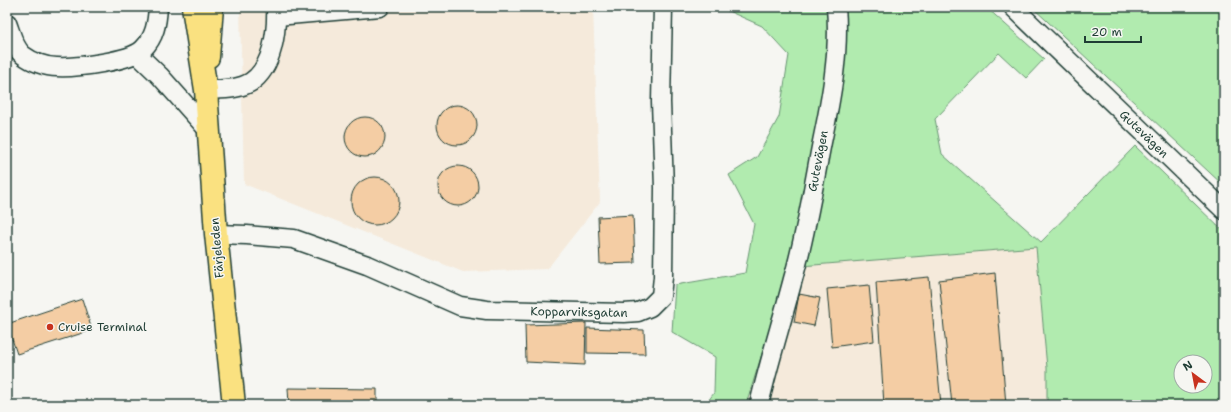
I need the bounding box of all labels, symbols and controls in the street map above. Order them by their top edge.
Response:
scale bar [1085,18,1141,44]
text: 20 m [1091,24,1122,40]
street label: Gutevägen [1116,107,1172,161]
street label: Gutevägen [804,129,832,193]
street label: Färjeleden [206,217,228,279]
street label: Kopparviksgatan [530,303,628,321]
place label: Cruise Terminal [58,319,147,335]
marker: Cruise Terminal [45,322,55,332]
north arrow [1173,354,1213,394]
text: N [1180,357,1196,375]

